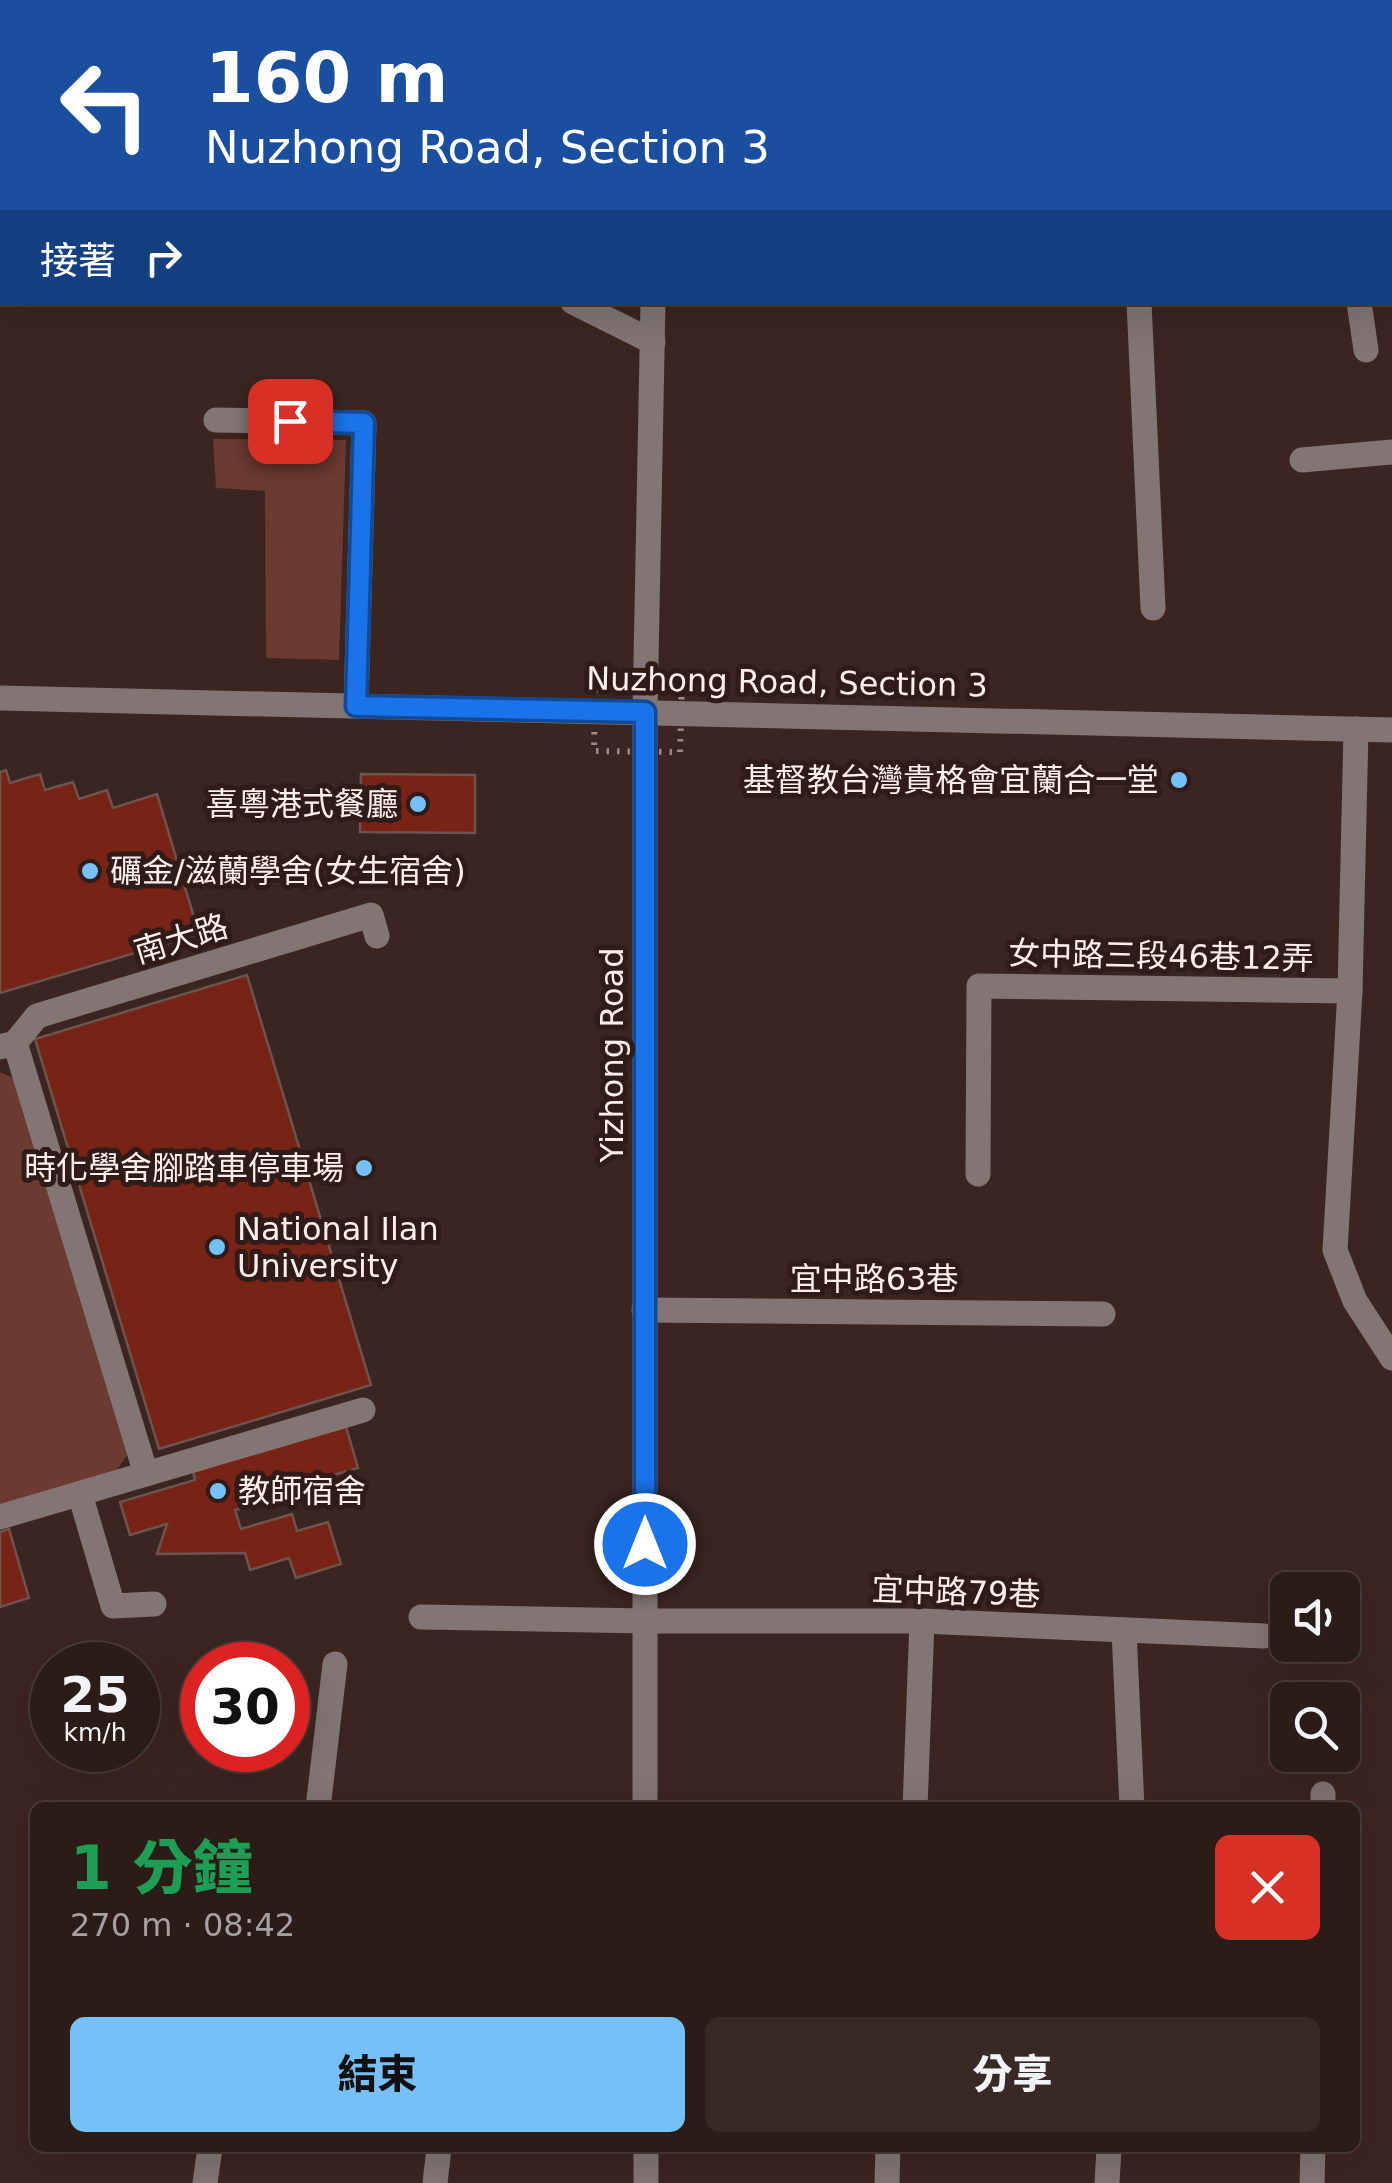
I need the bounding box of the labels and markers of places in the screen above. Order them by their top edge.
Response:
pin [248,379,333,464]
place label: 基督教台灣貴格會宜蘭合一堂 [743,761,1159,799]
marker: 基督教台灣貴格會宜蘭合一堂 [1168,769,1190,791]
place label: 喜粵港式餐廳 [206,785,398,823]
marker: 喜粵港式餐廳 [407,793,429,815]
place label: 礪金/滋蘭學舍(女生宿舍) [110,852,466,890]
marker: 礪金/滋蘭學舍(女生宿舍) [79,860,101,882]
place label: 時化學舍腳踏車停車場 [24,1149,344,1187]
marker: 時化學舍腳踏車停車場 [353,1157,375,1179]
place label: National Ilan University [237,1210,439,1285]
marker: National Ilan University [206,1236,228,1258]
place label: 教師宿舍 [238,1472,366,1510]
marker: 教師宿舍 [207,1480,229,1502]

